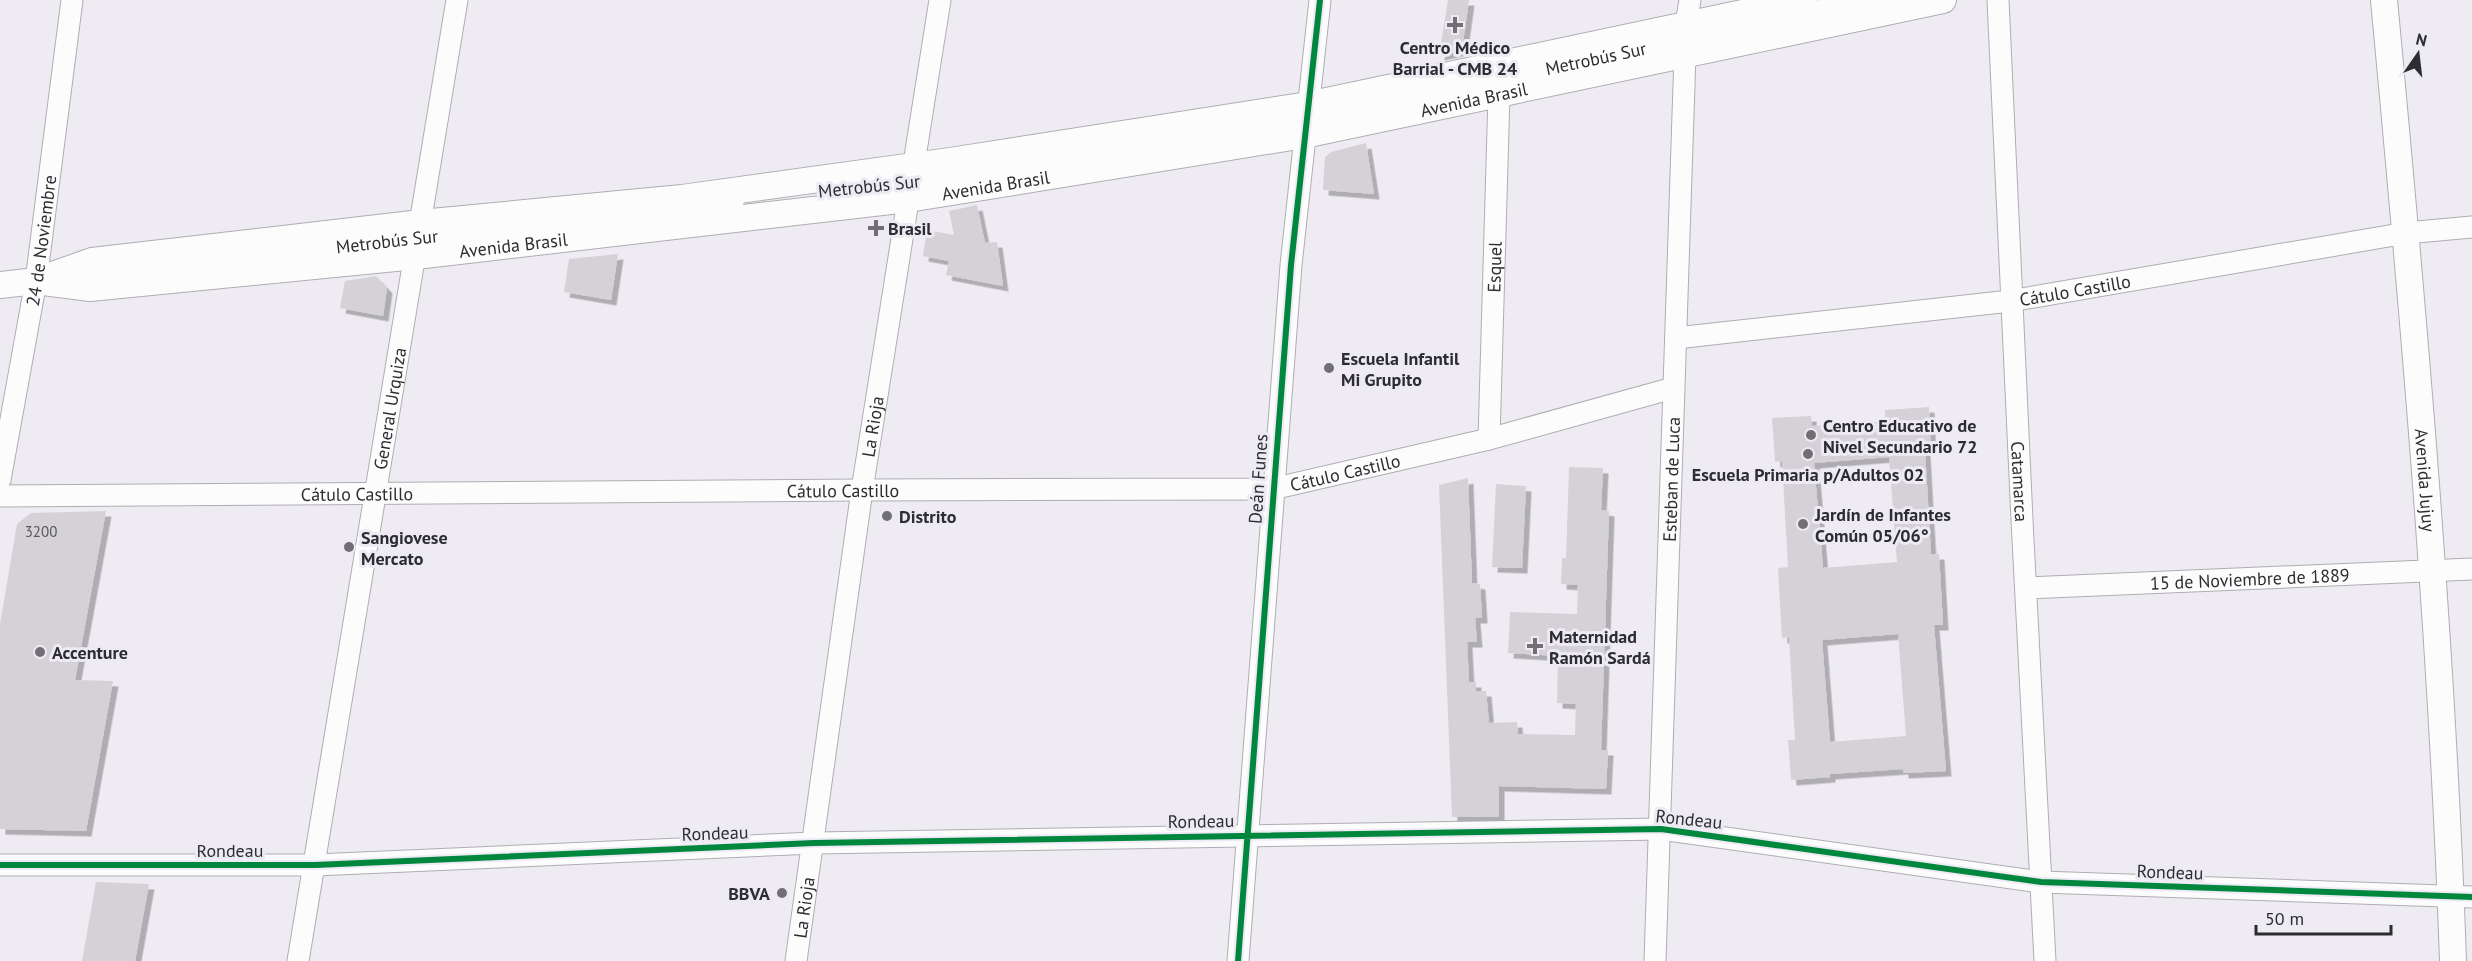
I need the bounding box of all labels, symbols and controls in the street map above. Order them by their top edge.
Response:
marker: Centro Médico Barrial - CMB 24 [1446,16,1464,34]
north arrow [2388,24,2448,84]
text: N [2414,28,2429,50]
place label: Centro Médico Barrial - CMB 24 [1393,36,1517,80]
street label: Metrobús Sur [1543,36,1648,80]
street label: Avenida Brasil [1418,76,1530,122]
street label: Avenida Brasil [940,165,1052,205]
street label: Metrobús Sur [817,169,921,203]
street label: 24 de Noviembre [20,174,61,308]
place label: Brasil [888,217,932,240]
marker: Brasil [869,221,883,235]
street label: Metrobús Sur [335,224,439,258]
street label: Avenida Brasil [458,227,569,262]
street label: Esquel [1482,240,1506,293]
street label: Cátulo Castillo [2018,269,2132,311]
street label: General Urquiza [368,346,411,471]
place label: Escuela Infantil Mi Grupito [1341,347,1460,391]
marker: Escuela Infantil Mi Grupito [1322,361,1336,375]
street label: La Rioja [856,394,888,459]
place label: Centro Educativo de Nivel Secundario 72 [1823,414,1977,458]
street label: Esteban de Luca [1657,416,1684,542]
marker: Centro Educativo de Nivel Secundario 72 [1804,428,1818,442]
street label: Avenida Jujuy [2410,428,2441,533]
street label: Deán Funes [1243,433,1273,525]
street label: Catamarca [2007,441,2034,522]
marker: Escuela Primaria p/Adultos 02 [1801,447,1815,461]
street label: Cátulo Castillo [1288,448,1402,496]
place label: Escuela Primaria p/Adultos 02 [1692,463,1924,486]
street label: Cátulo Castillo [787,478,899,502]
street label: Cátulo Castillo [301,482,413,505]
place label: Jardín de Infantes Común 05/06° [1814,503,1951,547]
place label: Distrito [899,505,957,528]
marker: Distrito [880,509,894,523]
marker: Jardín de Infantes Común 05/06° [1796,517,1810,531]
house number: 3200 [25,522,57,541]
place label: Sangiovese Mercato [361,526,448,570]
marker: Sangiovese Mercato [342,540,356,554]
street label: 15 de Noviembre de 1889 [2150,563,2350,594]
place label: Maternidad Ramón Sardá [1549,625,1651,669]
marker: Maternidad Ramón Sardá [1526,637,1544,655]
place label: Accenture [52,641,128,664]
marker: Accenture [33,645,47,659]
street label: Rondeau [1655,804,1723,834]
street label: Rondeau [1167,809,1235,833]
street label: Rondeau [681,820,749,846]
street label: Rondeau [197,839,263,862]
street label: Rondeau [2136,859,2204,885]
street label: La Rioja [788,875,819,940]
place label: BBVA [728,882,770,905]
marker: BBVA [775,886,789,900]
scale bar [2256,898,2391,936]
text: 50 m [2265,907,2304,930]

